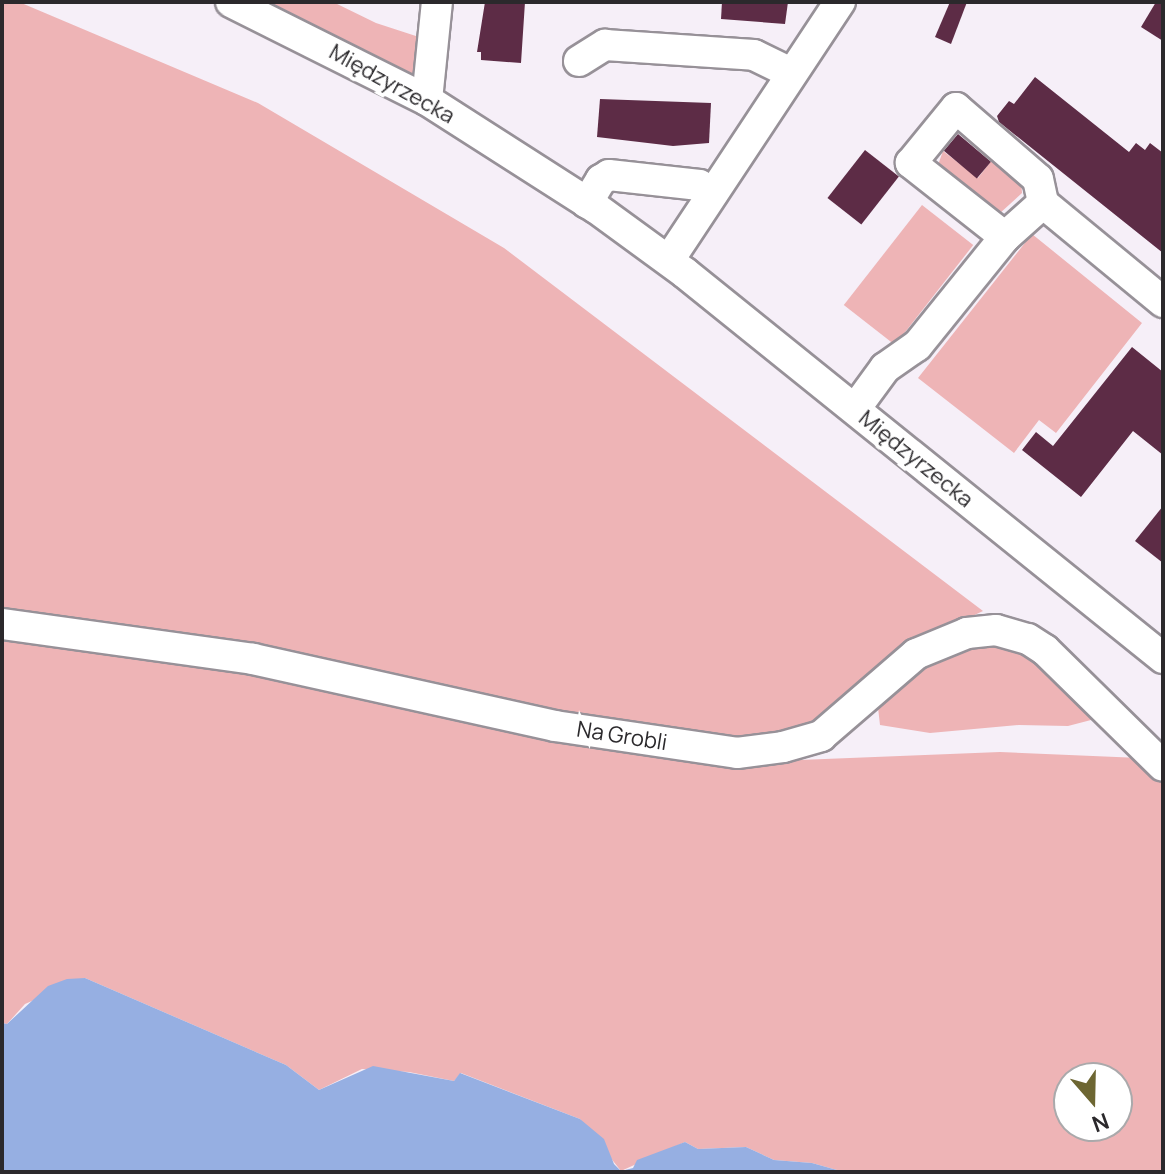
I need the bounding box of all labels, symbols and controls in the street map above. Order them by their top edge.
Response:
street label: Międzyrzecka [325,39,459,129]
street label: Międzyrzecka [854,405,978,513]
street label: Na Grobli [575,716,669,756]
north arrow [1053,1062,1133,1142]
text: N [1088,1106,1113,1139]

